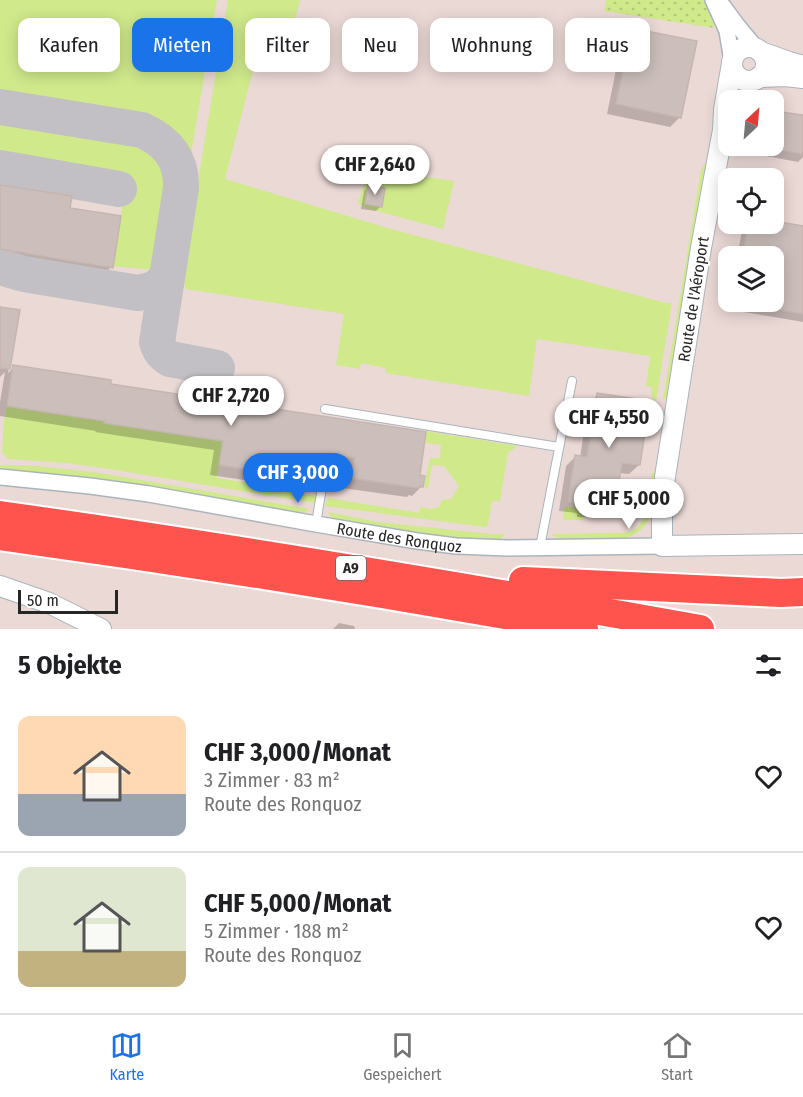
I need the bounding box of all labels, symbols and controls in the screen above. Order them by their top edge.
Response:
chip: Kaufen [18,18,120,72]
chip: Mieten [132,18,233,72]
chip: Filter [245,18,330,72]
chip: Neu [342,18,418,72]
chip: Wohnung [430,18,553,72]
chip: Haus [565,18,650,72]
north arrow [718,90,784,156]
map controls [718,90,784,312]
pin: CHF 2,640 [306,145,444,196]
text: CHF 2,640 [335,152,415,176]
button: locate [718,168,784,234]
street label: Route de l'Aéroport [674,234,713,363]
button: layers [718,246,784,312]
pin: CHF 2,720 [162,376,300,427]
text: CHF 2,720 [192,383,270,407]
pin: CHF 4,550 [540,398,678,449]
text: CHF 4,550 [569,405,649,429]
pin: CHF 3,000 [229,453,367,504]
text: CHF 3,000 [257,460,339,484]
pin: CHF 5,000 [560,479,698,530]
text: CHF 5,000 [588,486,670,510]
street label: Route des Ronquoz [335,519,462,556]
road number: A9 [336,556,366,580]
scale bar [18,587,118,614]
text: 50 m [27,591,59,610]
icon: filters [752,649,785,682]
text: 5 Objekte [18,650,122,681]
text: CHF 3,000/Monat [204,737,391,768]
icon: home [66,740,138,812]
icon: heart [752,760,785,793]
text: 3 Zimmer · 83 m² [204,768,340,792]
text: Route des Ronquoz [204,792,361,816]
text: CHF 5,000/Monat [204,888,392,919]
icon: home [66,891,138,963]
icon: heart [752,911,785,944]
text: 5 Zimmer · 188 m² [204,919,349,943]
text: Route des Ronquoz [204,943,361,967]
tab: Karte [109,1029,144,1084]
tab: Gespeichert [363,1029,442,1084]
tab: Start [661,1029,694,1084]

